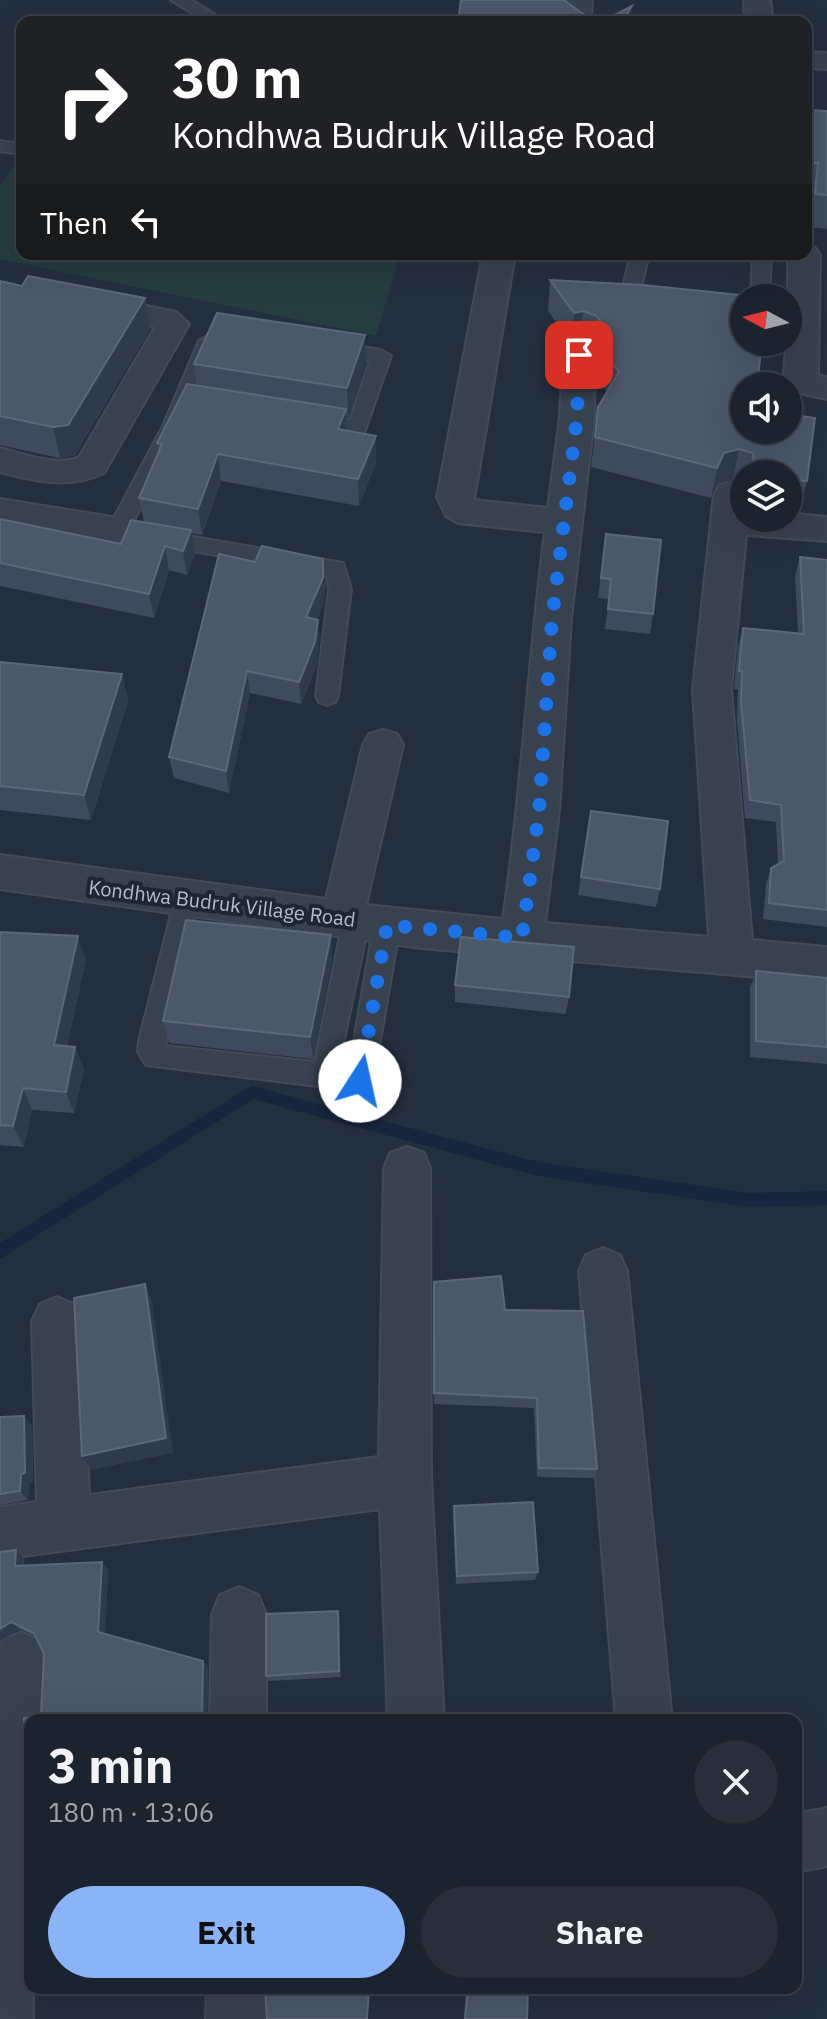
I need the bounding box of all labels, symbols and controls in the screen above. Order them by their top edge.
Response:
text: 30 m [172,41,302,113]
icon: right [40,48,144,152]
text: Kondhwa Budruk Village Road [172,111,656,158]
icon: left [124,200,168,244]
text: Then [40,203,108,242]
north arrow [730,284,802,356]
map controls [730,284,802,532]
pin [545,321,613,389]
icon: arrive [557,333,601,377]
button: sound [730,372,802,444]
button: layers [730,460,802,532]
street label: Kondhwa Budruk Village Road [87,873,357,933]
position arrow [318,1039,402,1123]
text: 3 min [48,1734,173,1796]
button: close [694,1740,778,1824]
text: 180 m · 13:06 [48,1795,214,1829]
button: Exit [48,1886,405,1978]
button: Share [421,1886,778,1978]

